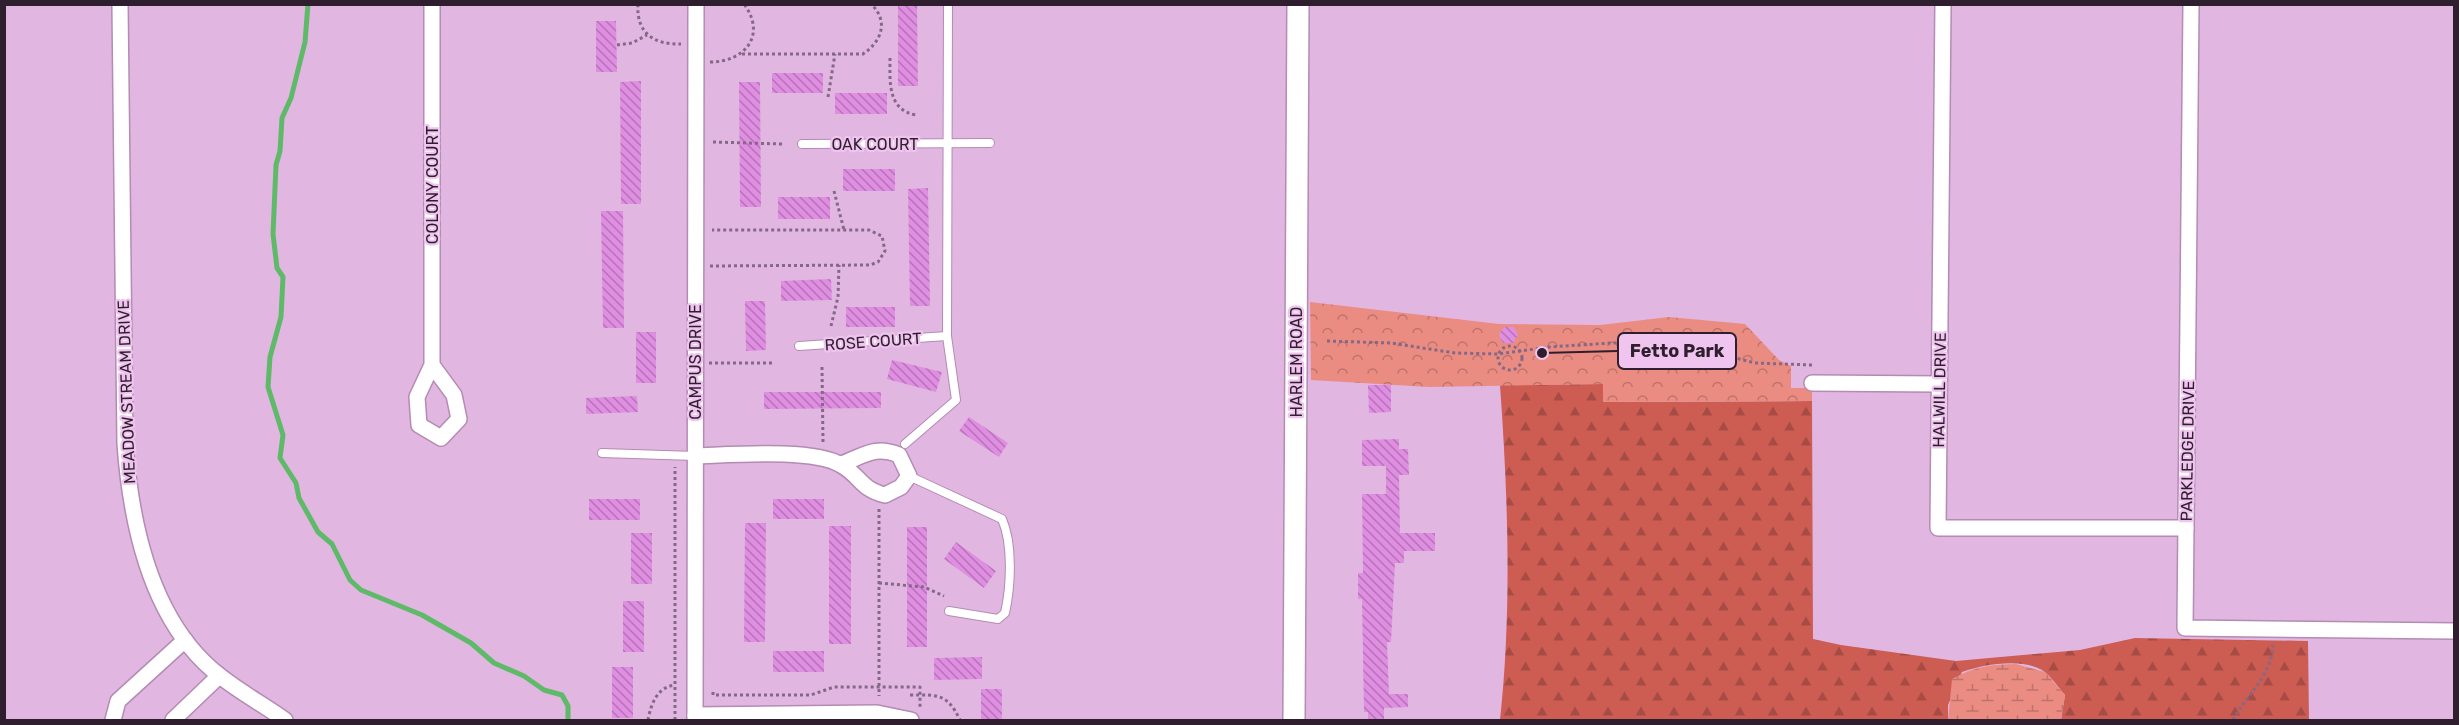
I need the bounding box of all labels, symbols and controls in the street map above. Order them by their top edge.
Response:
street label: COLONY COURT [423,126,442,244]
street label: OAK COURT [831,135,919,154]
street label: MEADOW STREAM DRIVE [114,300,139,484]
street label: CAMPUS DRIVE [686,304,705,420]
street label: HARLEM ROAD [1287,307,1306,417]
street label: ROSE COURT [824,329,922,354]
street label: HALWILL DRIVE [1929,332,1950,448]
callout: Fetto Park [1618,333,1736,369]
text: Fetto Park [1630,340,1725,362]
street label: PARKLEDGE DRIVE [2177,380,2198,522]

